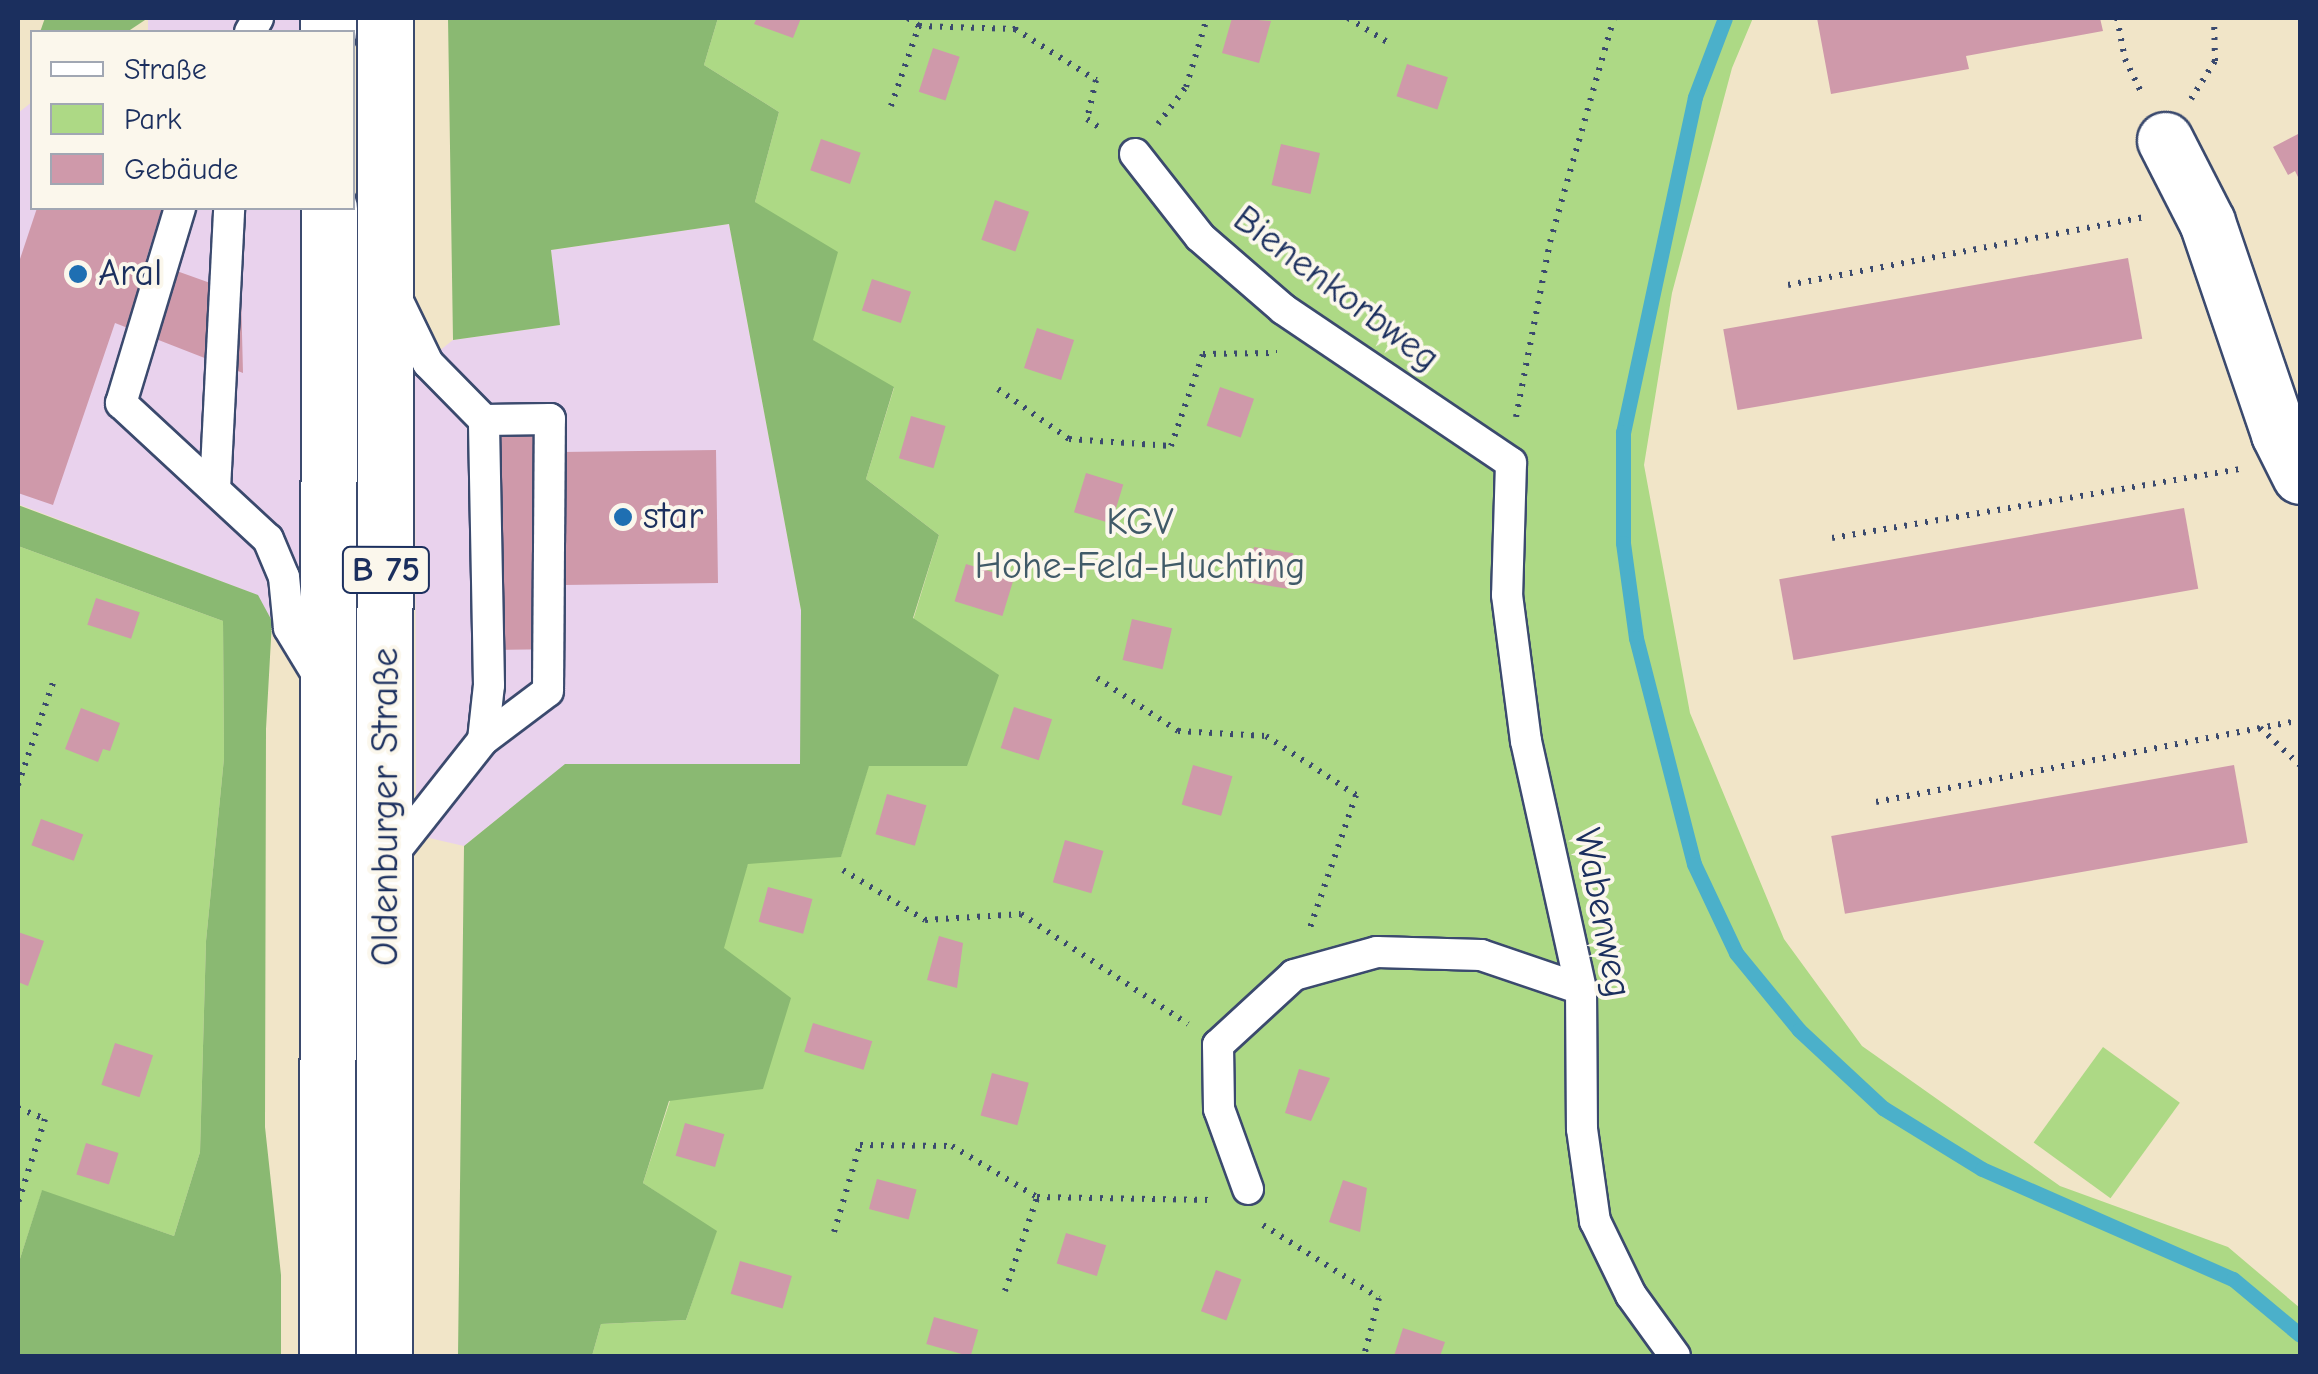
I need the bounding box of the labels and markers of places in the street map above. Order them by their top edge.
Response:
place label: Aral [98,251,162,297]
marker: Aral [67,263,89,285]
place label: star [643,494,703,540]
marker: star [612,506,634,528]

